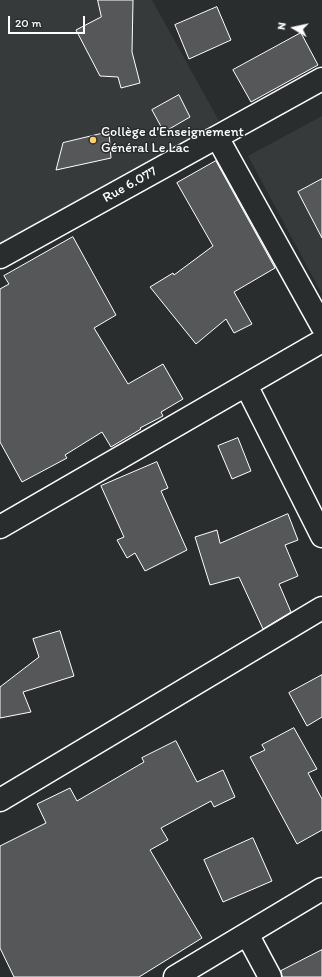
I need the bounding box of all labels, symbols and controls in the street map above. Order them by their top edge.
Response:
scale bar [10,8,87,34]
north arrow [274,8,314,48]
text: 20 m [15,16,42,30]
text: N [275,21,289,31]
place label: Collège d'Enseignement Général Le Lac [101,124,244,156]
marker: Collège d'Enseignement Général Le Lac [88,135,98,145]
street label: Rue 6.077 [100,163,160,207]

